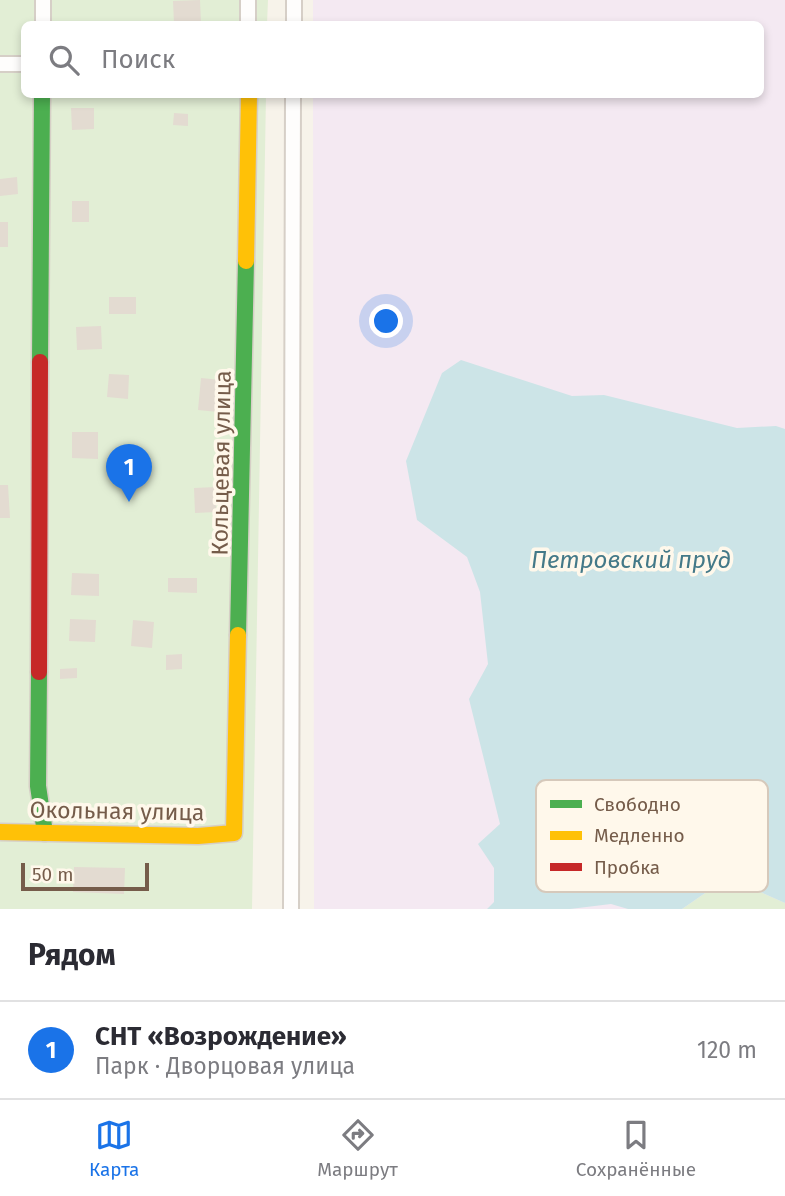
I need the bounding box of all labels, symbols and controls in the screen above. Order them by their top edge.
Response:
search box [21,21,764,98]
icon: search [45,41,83,79]
text: Поиск [101,44,175,75]
your location [369,304,403,338]
street label: Кольцевая улица [205,370,237,556]
pin: 1 [106,444,152,502]
water label: Петровский пруд [531,546,731,574]
legend [536,780,768,892]
text: Свободно [594,793,681,816]
street label: Окольная улица [29,795,205,827]
text: Медленно [594,824,685,847]
text: Пробка [594,856,660,879]
scale bar [21,860,149,892]
text: 50 m [32,863,73,886]
text: Рядом [28,937,116,973]
text: СНТ «Возрождение» [95,1021,347,1052]
text: 1 [46,1036,56,1064]
text: 120 m [697,1036,757,1064]
text: Парк · Дворцовая улица [95,1052,355,1080]
tab: Карта [89,1116,139,1181]
tab: Маршрут [317,1116,398,1181]
tab: Сохранённые [576,1116,696,1181]

